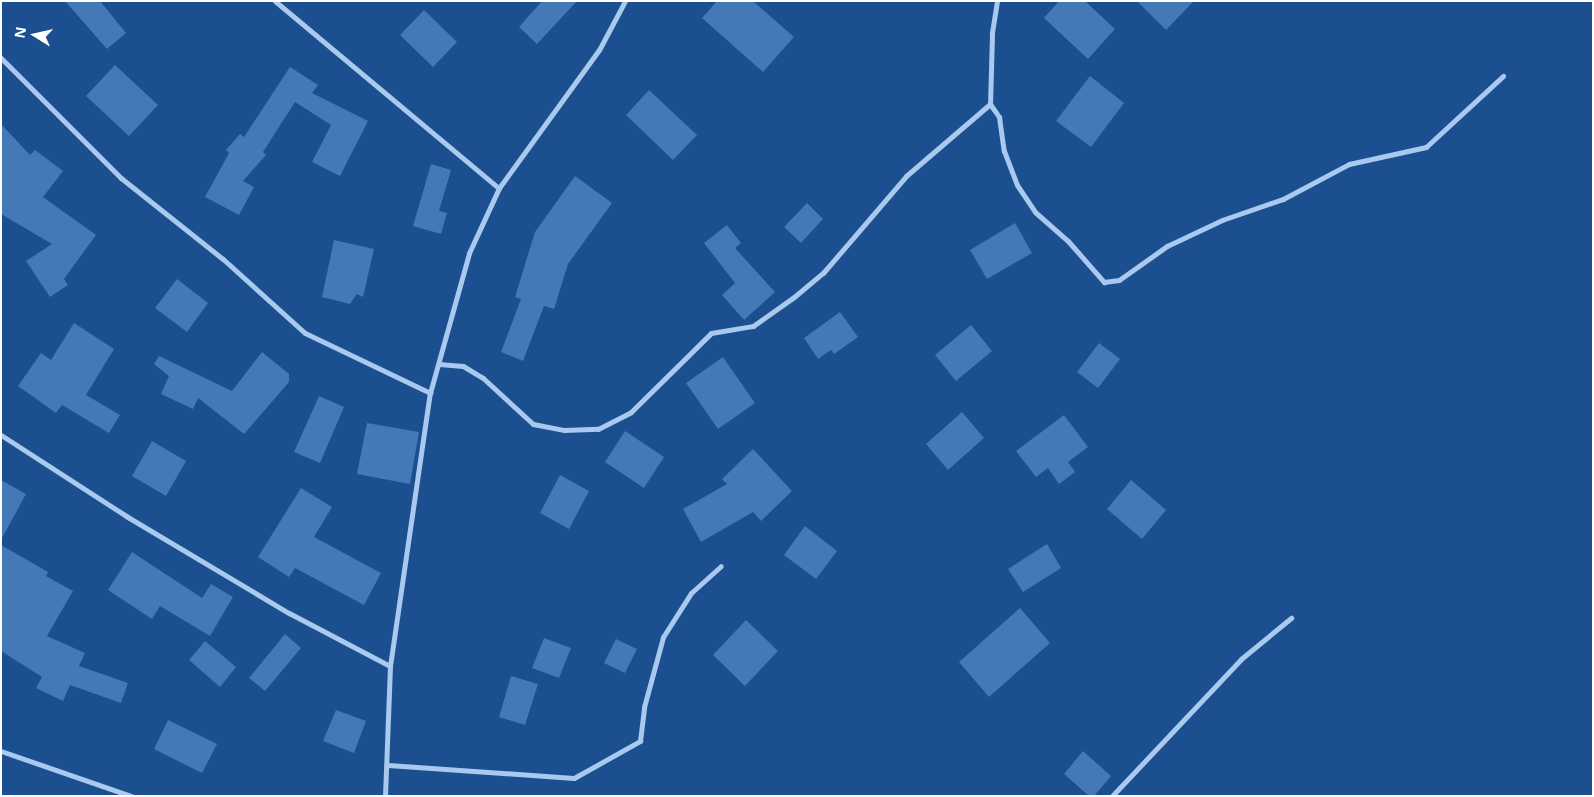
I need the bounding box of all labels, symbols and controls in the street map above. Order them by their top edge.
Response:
north arrow [10,10,60,60]
text: N [9,25,30,40]

